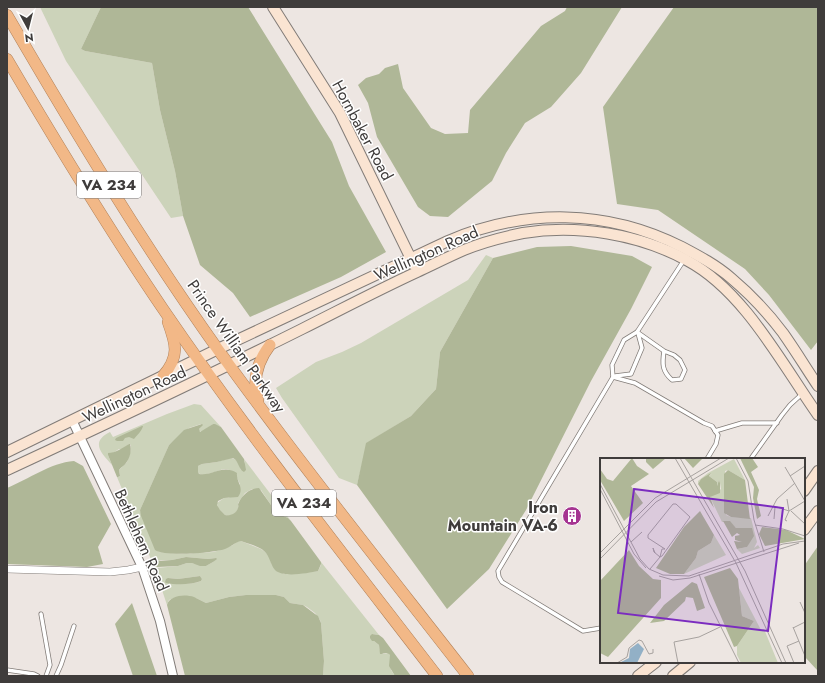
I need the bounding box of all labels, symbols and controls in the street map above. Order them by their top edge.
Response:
north arrow [8,8,48,48]
text: N [24,29,35,46]
street label: Hornbaker Road [326,76,399,185]
road number: VA 234 [77,172,141,198]
street label: Wellington Road [370,220,482,287]
street label: Prince William Parkway [182,275,292,418]
street label: Wellington Road [79,360,190,429]
inset map [600,458,805,663]
street label: Bethlehem Road [109,485,174,595]
road number: VA 234 [272,490,336,516]
place label: Iron Mountain VA-6 [448,496,558,537]
building icon: Iron Mountain VA-6 [561,505,583,527]

